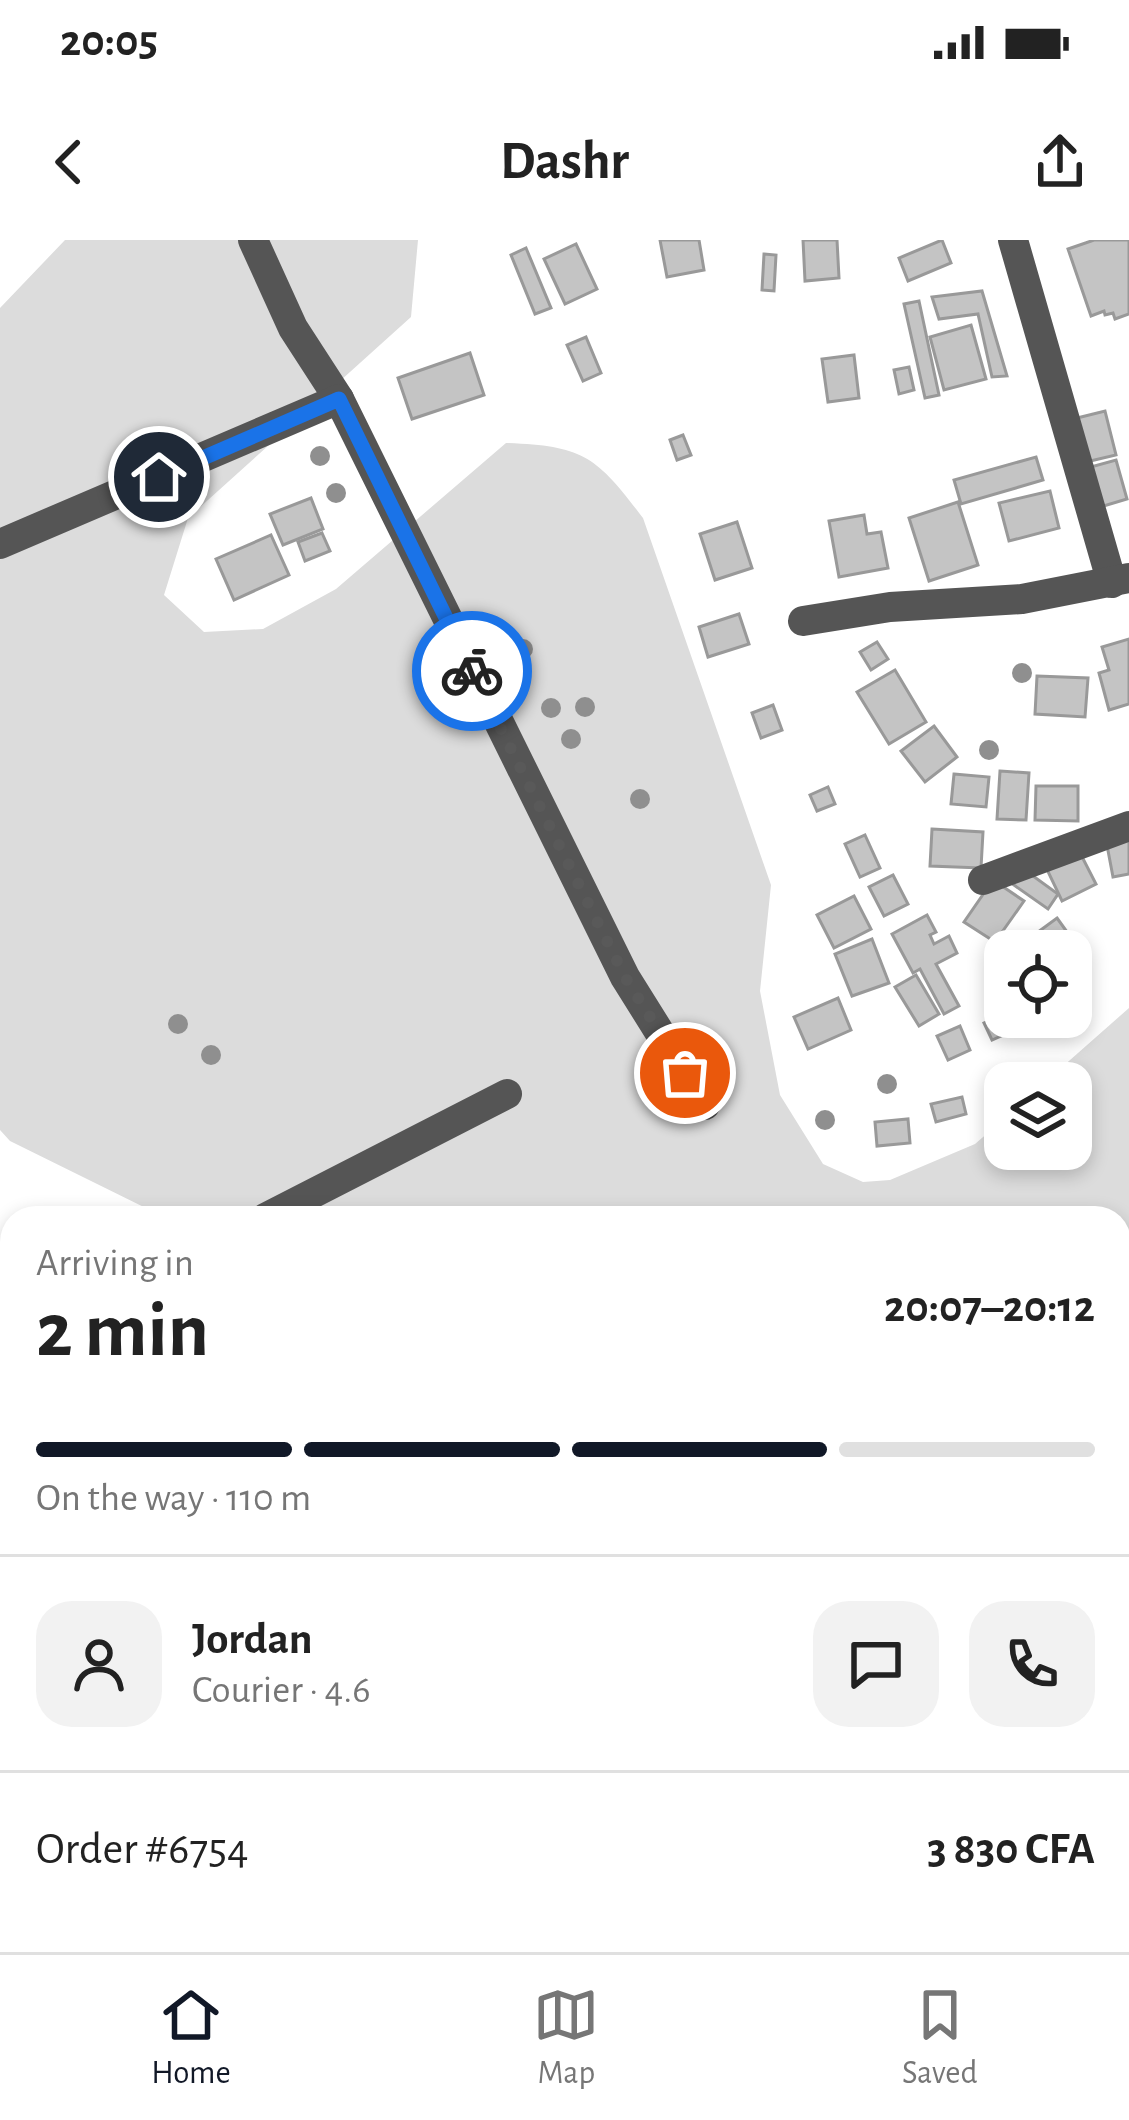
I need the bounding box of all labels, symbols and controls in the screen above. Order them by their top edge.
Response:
text: 20:05 [60,19,158,64]
icon: back [36,129,102,195]
icon: share [1027,129,1093,195]
text: Dashr [500,135,629,189]
pin [108,426,210,528]
icon: home [126,444,192,510]
courier [412,611,532,731]
icon: bike [439,638,505,704]
map controls [984,930,1092,1170]
button: locate [984,930,1092,1038]
pin [634,1022,736,1124]
icon: bag [652,1040,718,1106]
button: layers [984,1062,1092,1170]
text: Arriving in [36,1244,194,1283]
text: 20:07–20:12 [884,1285,1095,1330]
text: 2 min [36,1293,209,1371]
text: On the way · 110 m [36,1479,311,1518]
button: person [36,1601,162,1727]
button: chat [813,1601,939,1727]
button: phone [969,1601,1095,1727]
text: Jordan [192,1617,313,1662]
text: Courier · 4.6 [192,1671,371,1710]
text: Order #6754 [36,1827,249,1872]
text: 3 830 CFA [927,1827,1095,1872]
tab: Home [151,1982,231,2094]
tab: Map [533,1982,599,2094]
tab: Saved [902,1982,978,2094]

